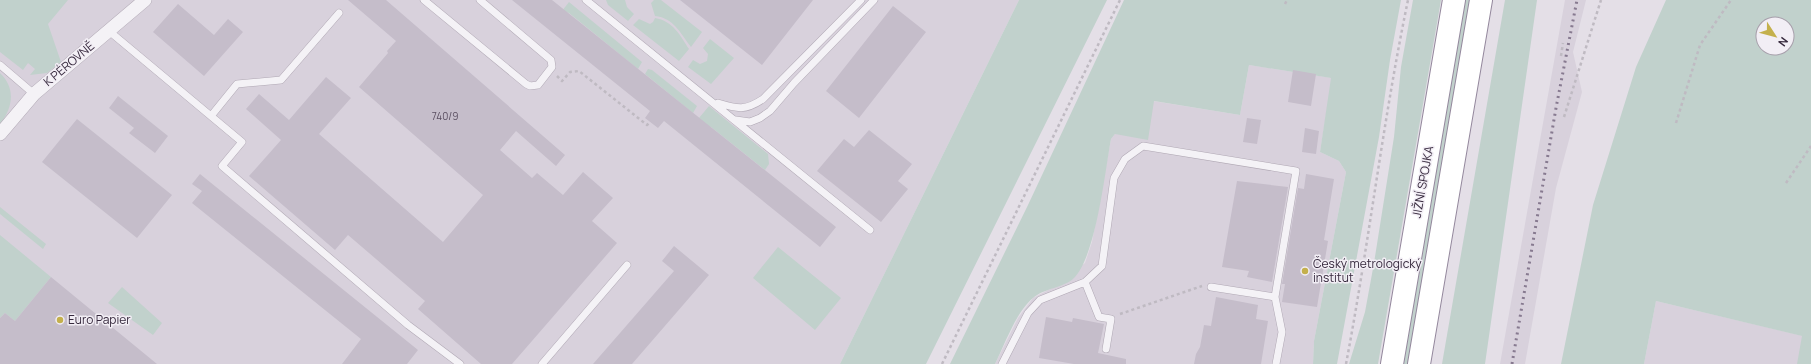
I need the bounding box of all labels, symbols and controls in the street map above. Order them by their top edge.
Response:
north arrow [1755,16,1795,56]
text: N [1775,35,1792,50]
street label: K PÉROVNĚ [40,37,98,90]
house number: 740/9 [432,109,458,123]
street label: JIŽNÍ SPOJKA [1408,144,1437,219]
place label: Český metrologický institut [1313,255,1422,286]
marker: Český metrologický institut [1300,266,1310,276]
place label: Euro Papier [68,311,131,328]
marker: Euro Papier [55,315,65,325]

